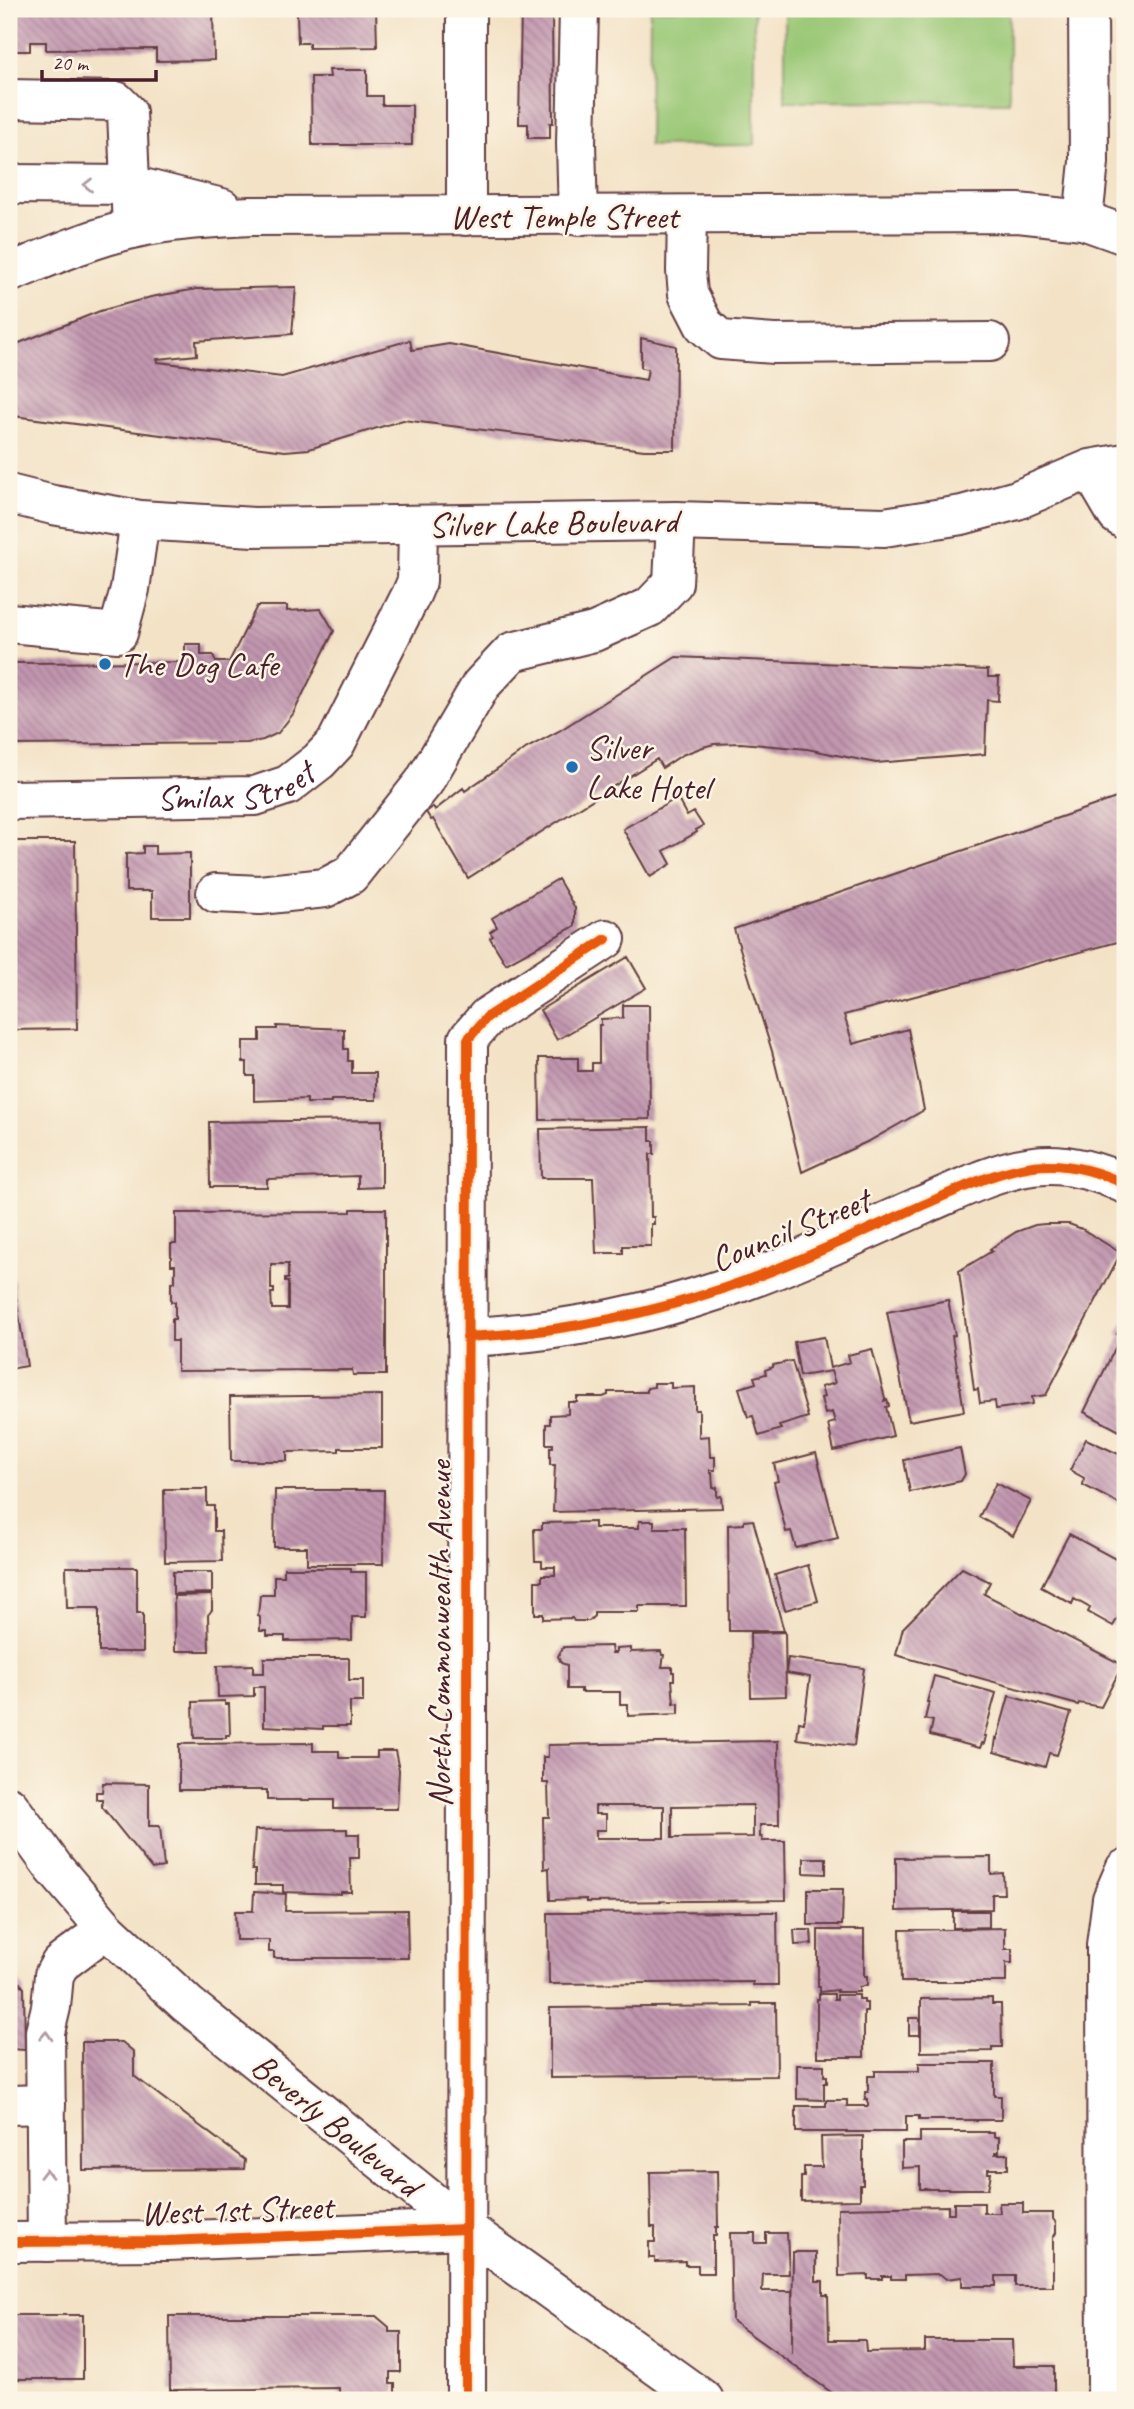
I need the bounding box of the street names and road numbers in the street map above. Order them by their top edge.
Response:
street label: West Temple Street [450,194,682,239]
street label: Silver Lake Boulevard [428,498,683,548]
street label: Smilax Street [157,748,327,820]
street label: Council Street [704,1176,880,1282]
street label: North Commonwealth Avenue [417,1458,462,1807]
street label: Beverly Boulevard [242,2043,434,2210]
street label: West 1st Street [140,2184,337,2236]

